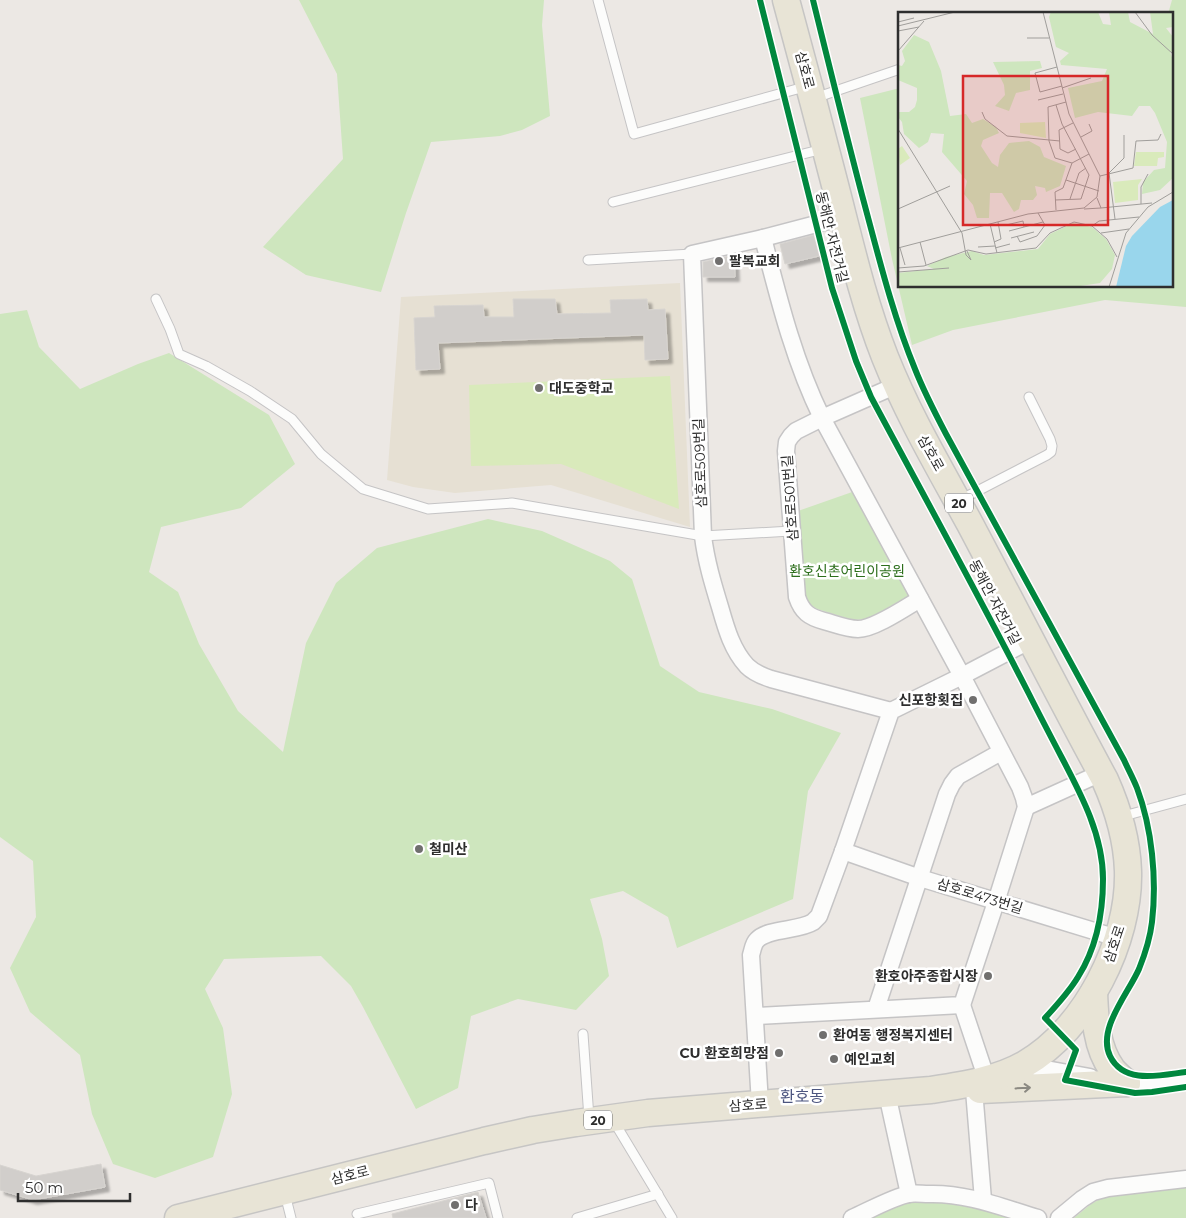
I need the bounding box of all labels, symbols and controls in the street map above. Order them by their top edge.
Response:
inset map [898,12,1174,288]
street label: 삼호로 [791,49,819,91]
street label: 동해안 자전거길 [812,189,852,285]
place label: 팔복교회 [729,252,781,270]
marker: 팔복교회 [713,255,725,267]
place label: 대도중학교 [549,379,614,397]
marker: 대도중학교 [533,382,545,394]
street label: 삼호로509번길 [689,418,711,508]
street label: 삼호로 [914,432,948,474]
street label: 삼호로501번길 [778,454,802,542]
road number: 20 [945,493,973,512]
street label: 동해안 자전거길 [965,556,1025,648]
park label: 환호신촌어린이공원 [789,562,905,580]
place label: 신포항횟집 [899,691,963,709]
marker: 신포항횟집 [967,694,979,706]
place label: 철미산 [429,840,468,858]
marker: 철미산 [413,843,425,855]
street label: 삼호로473번길 [935,874,1025,918]
street label: 삼호로 [1099,923,1129,965]
place label: 환호아주종합시장 [875,967,978,985]
marker: 환호아주종합시장 [982,970,994,982]
place label: 환여동 행정복지센터 [833,1026,953,1044]
marker: 환여동 행정복지센터 [817,1029,829,1041]
place label: CU 환호희망점 [680,1044,769,1062]
marker: CU 환호희망점 [773,1047,785,1059]
place label: 예인교회 [844,1050,896,1068]
marker: 예인교회 [828,1053,840,1065]
one-way arrow [1014,1083,1030,1092]
district label: 환호동 [780,1087,824,1106]
street label: 삼호로 [728,1095,768,1115]
road number: 20 [584,1110,612,1130]
street label: 삼호로 [329,1162,371,1188]
scale bar [18,1170,130,1202]
text: 50 m [25,1178,63,1197]
place label: 다 [465,1196,478,1214]
marker: 다 [449,1199,461,1211]

